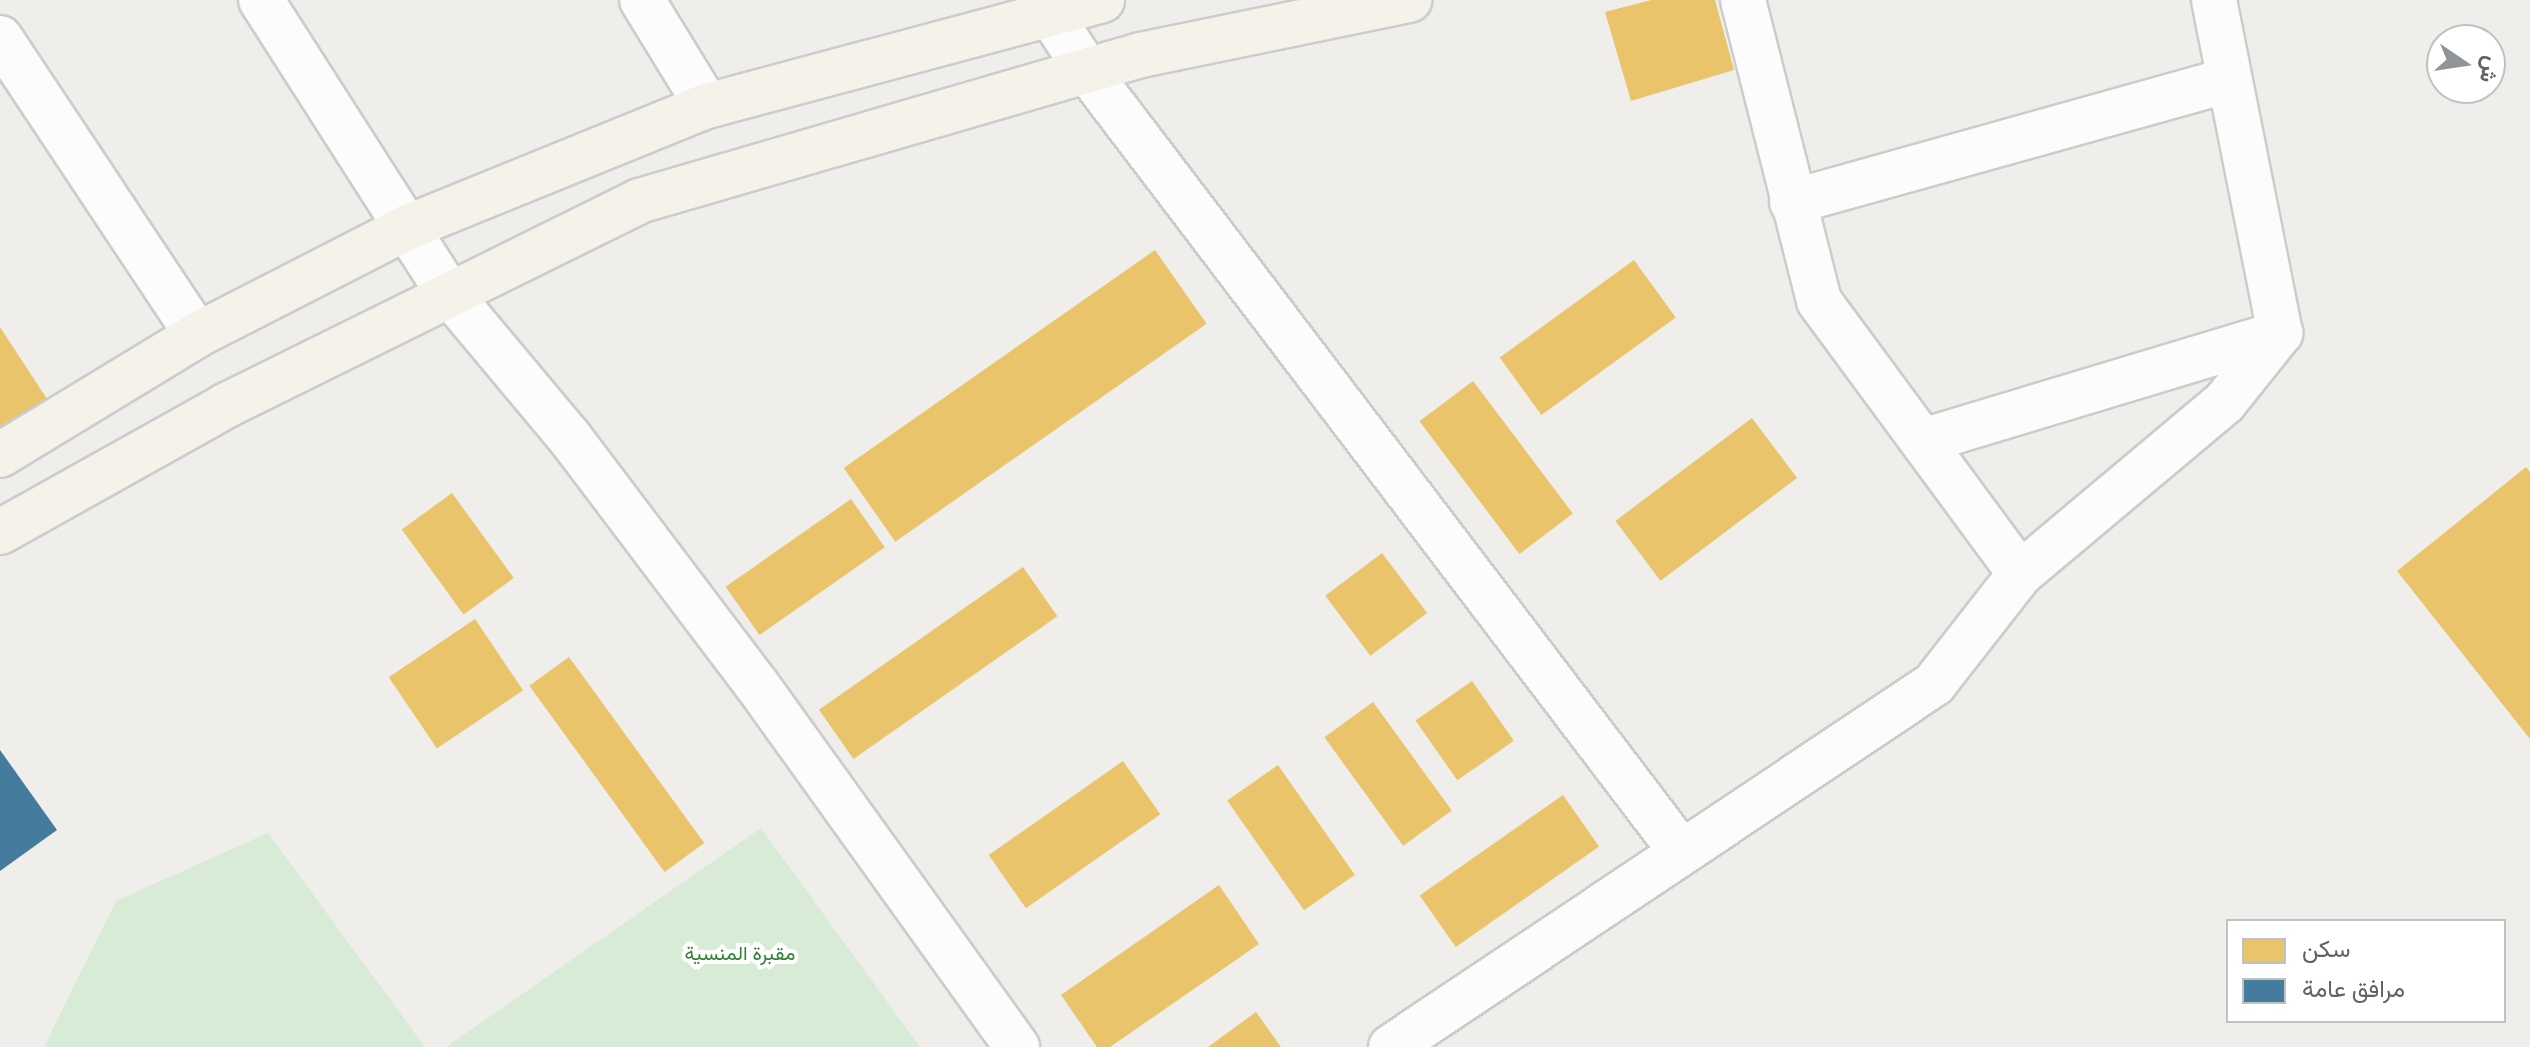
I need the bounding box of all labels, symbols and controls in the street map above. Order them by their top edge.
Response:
north arrow [2426,24,2506,104]
text: ش [2472,53,2504,85]
legend [2226,919,2506,1023]
text: سكن [2302,936,2351,966]
park label: مقبرة المنسية [685,943,795,967]
text: مرافق عامة [2302,976,2405,1006]

